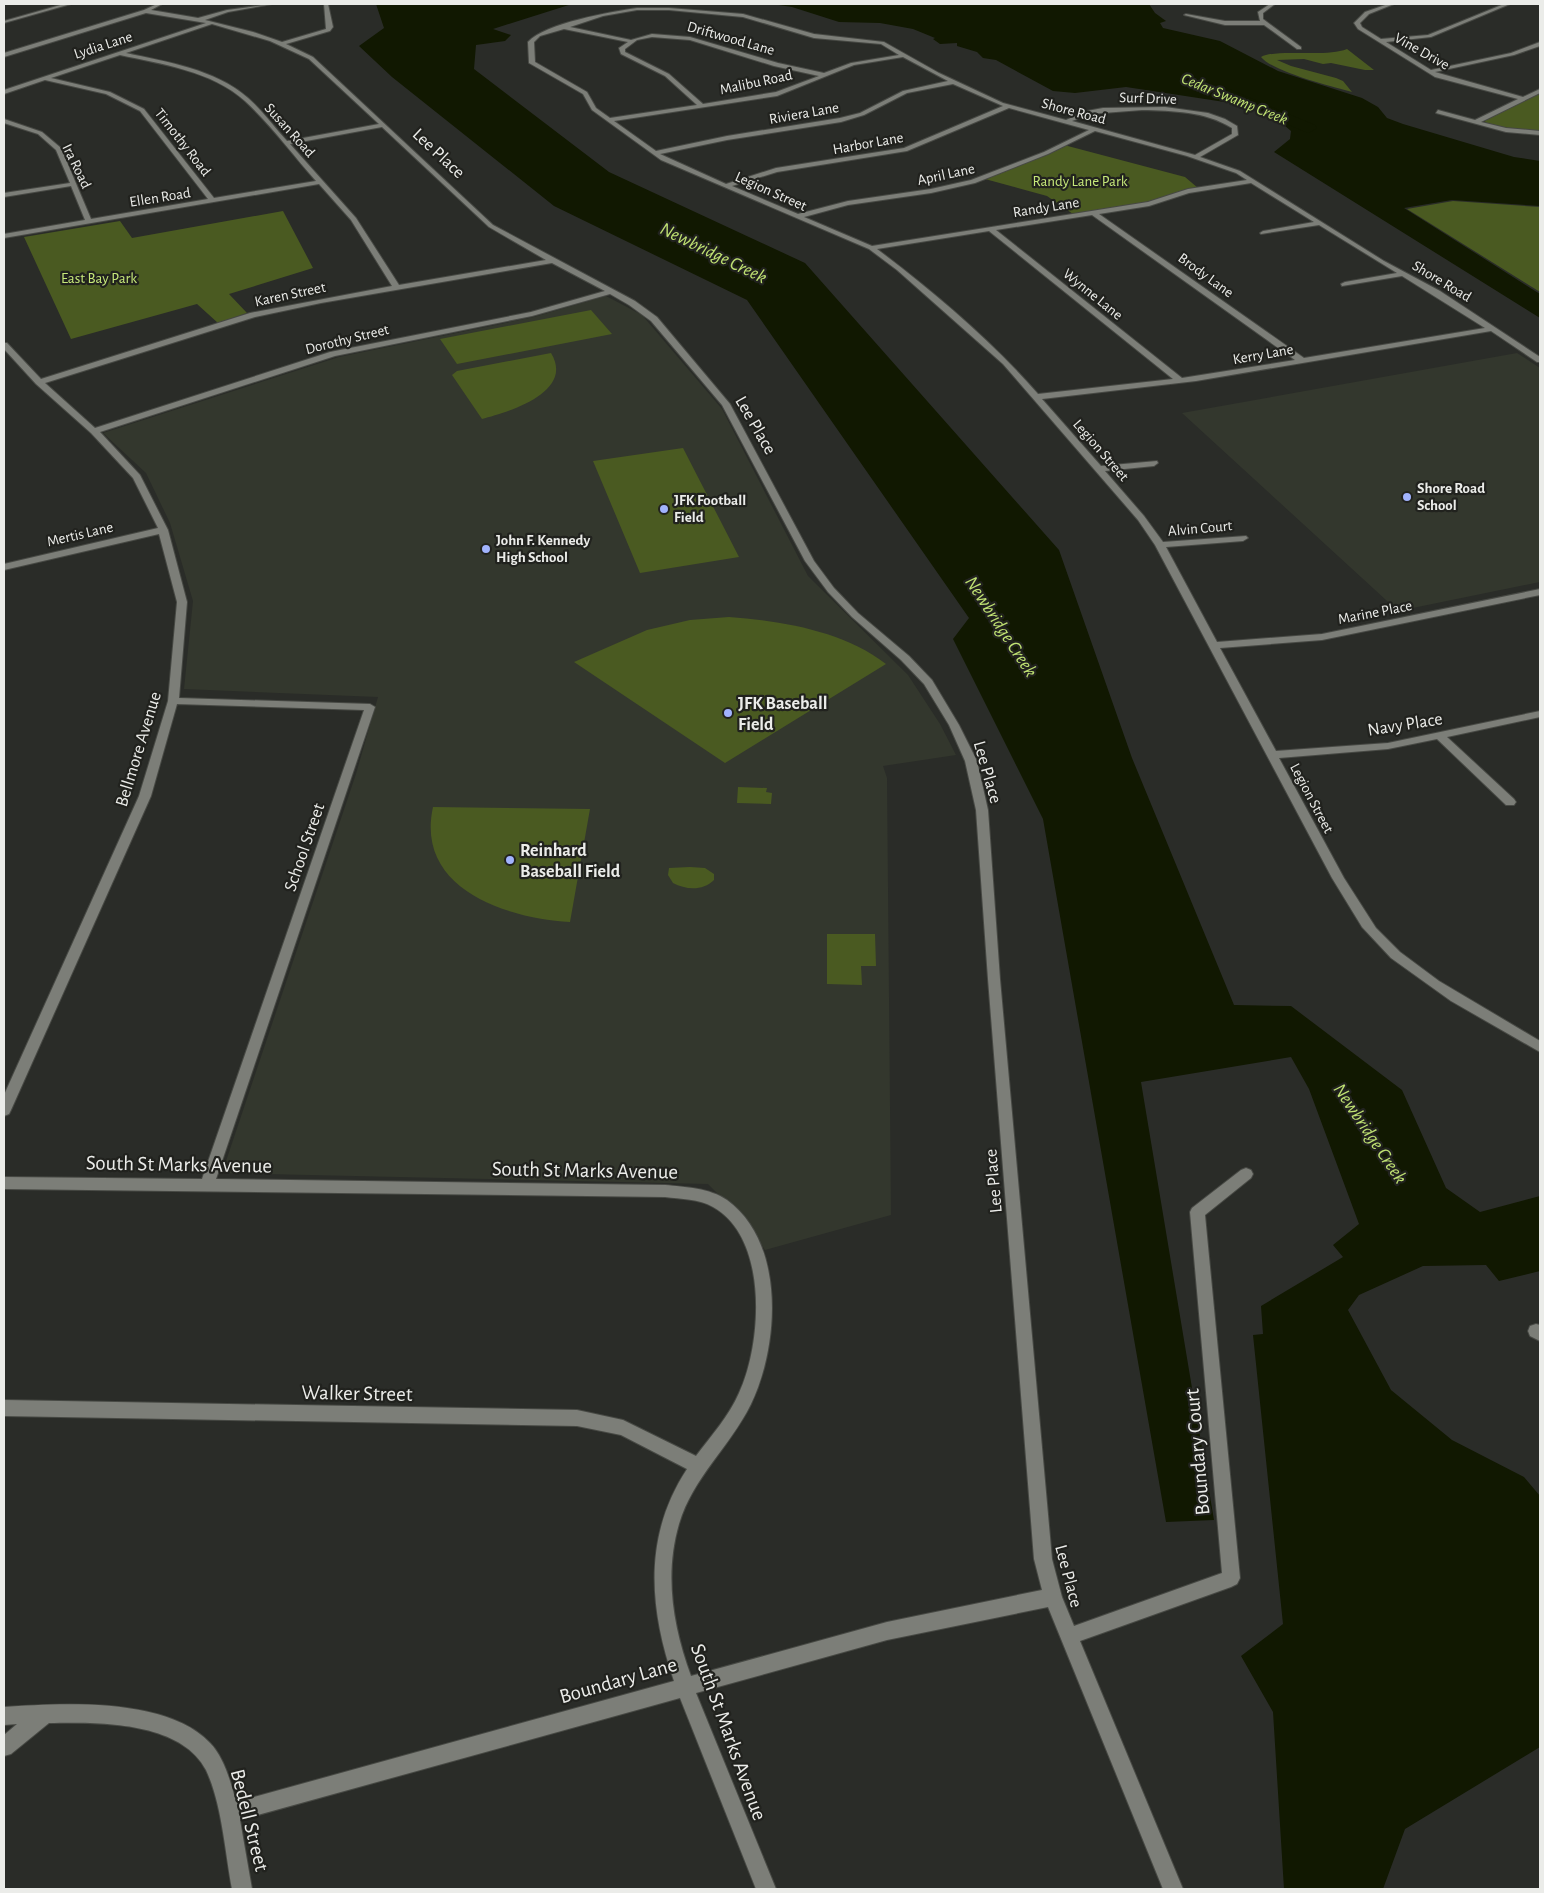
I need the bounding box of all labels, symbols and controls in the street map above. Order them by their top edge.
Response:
street label: Driftwood Lane [685,19,776,58]
street label: Lydia Lane [72,29,134,62]
street label: Vine Drive [1392,30,1452,73]
street label: Malibu Road [719,67,794,97]
water label: Cedar Swamp Creek [1179,70,1290,128]
street label: Surf Drive [1119,90,1177,107]
street label: Shore Road [1040,96,1108,127]
street label: Susan Road [262,100,318,160]
street label: Riviera Lane [768,100,840,127]
street label: Timothy Road [152,106,214,179]
street label: Lee Place [409,125,468,182]
street label: Harbor Lane [832,130,905,157]
street label: Ira Road [59,141,94,191]
street label: April Lane [916,161,976,188]
street label: Legion Street [733,169,809,214]
park label: Randy Lane Park [1032,174,1128,189]
street label: Ellen Road [128,185,192,210]
street label: Randy Lane [1012,195,1080,220]
water label: Newbridge Creek [657,219,770,287]
street label: Brody Lane [1175,250,1236,300]
street label: Shore Road [1410,258,1474,305]
street label: Wynne Lane [1060,266,1125,323]
park label: East Bay Park [61,271,137,286]
street label: Karen Street [253,280,327,309]
street label: Dorothy Street [304,322,391,357]
street label: Kerry Lane [1232,342,1295,367]
street label: Lee Place [731,393,779,458]
street label: Legion Street [1070,417,1132,484]
place label: Shore Road School [1417,481,1485,513]
marker: Shore Road School [1401,491,1413,503]
place label: JFK Football Field [674,493,746,525]
marker: JFK Football Field [658,503,670,515]
street label: Alvin Court [1167,518,1233,539]
street label: Mertis Lane [46,520,115,549]
place label: John F. Kennedy High School [496,533,591,565]
marker: John F. Kennedy High School [480,543,492,555]
water label: Newbridge Creek [961,573,1040,681]
street label: Marine Place [1337,598,1414,627]
street label: Bellmore Avenue [113,690,165,809]
place label: JFK Baseball Field [738,695,827,734]
marker: JFK Baseball Field [722,707,734,719]
street label: Navy Place [1366,710,1444,740]
street label: Lee Place [970,739,1005,806]
street label: Legion Street [1287,761,1336,836]
street label: School Street [281,801,328,894]
place label: Reinhard Baseball Field [520,842,621,881]
marker: Reinhard Baseball Field [504,854,516,866]
water label: Newbridge Creek [1329,1080,1410,1187]
street label: Lee Place [982,1148,1006,1214]
street label: South St Marks Avenue [86,1152,272,1177]
street label: South St Marks Avenue [492,1158,678,1183]
street label: Walker Street [301,1382,413,1405]
street label: Boundary Court [1181,1387,1214,1516]
street label: Lee Place [1051,1543,1085,1610]
street label: South St Marks Avenue [687,1641,770,1823]
street label: Boundary Lane [557,1654,679,1707]
street label: Bedell Street [227,1767,272,1874]

